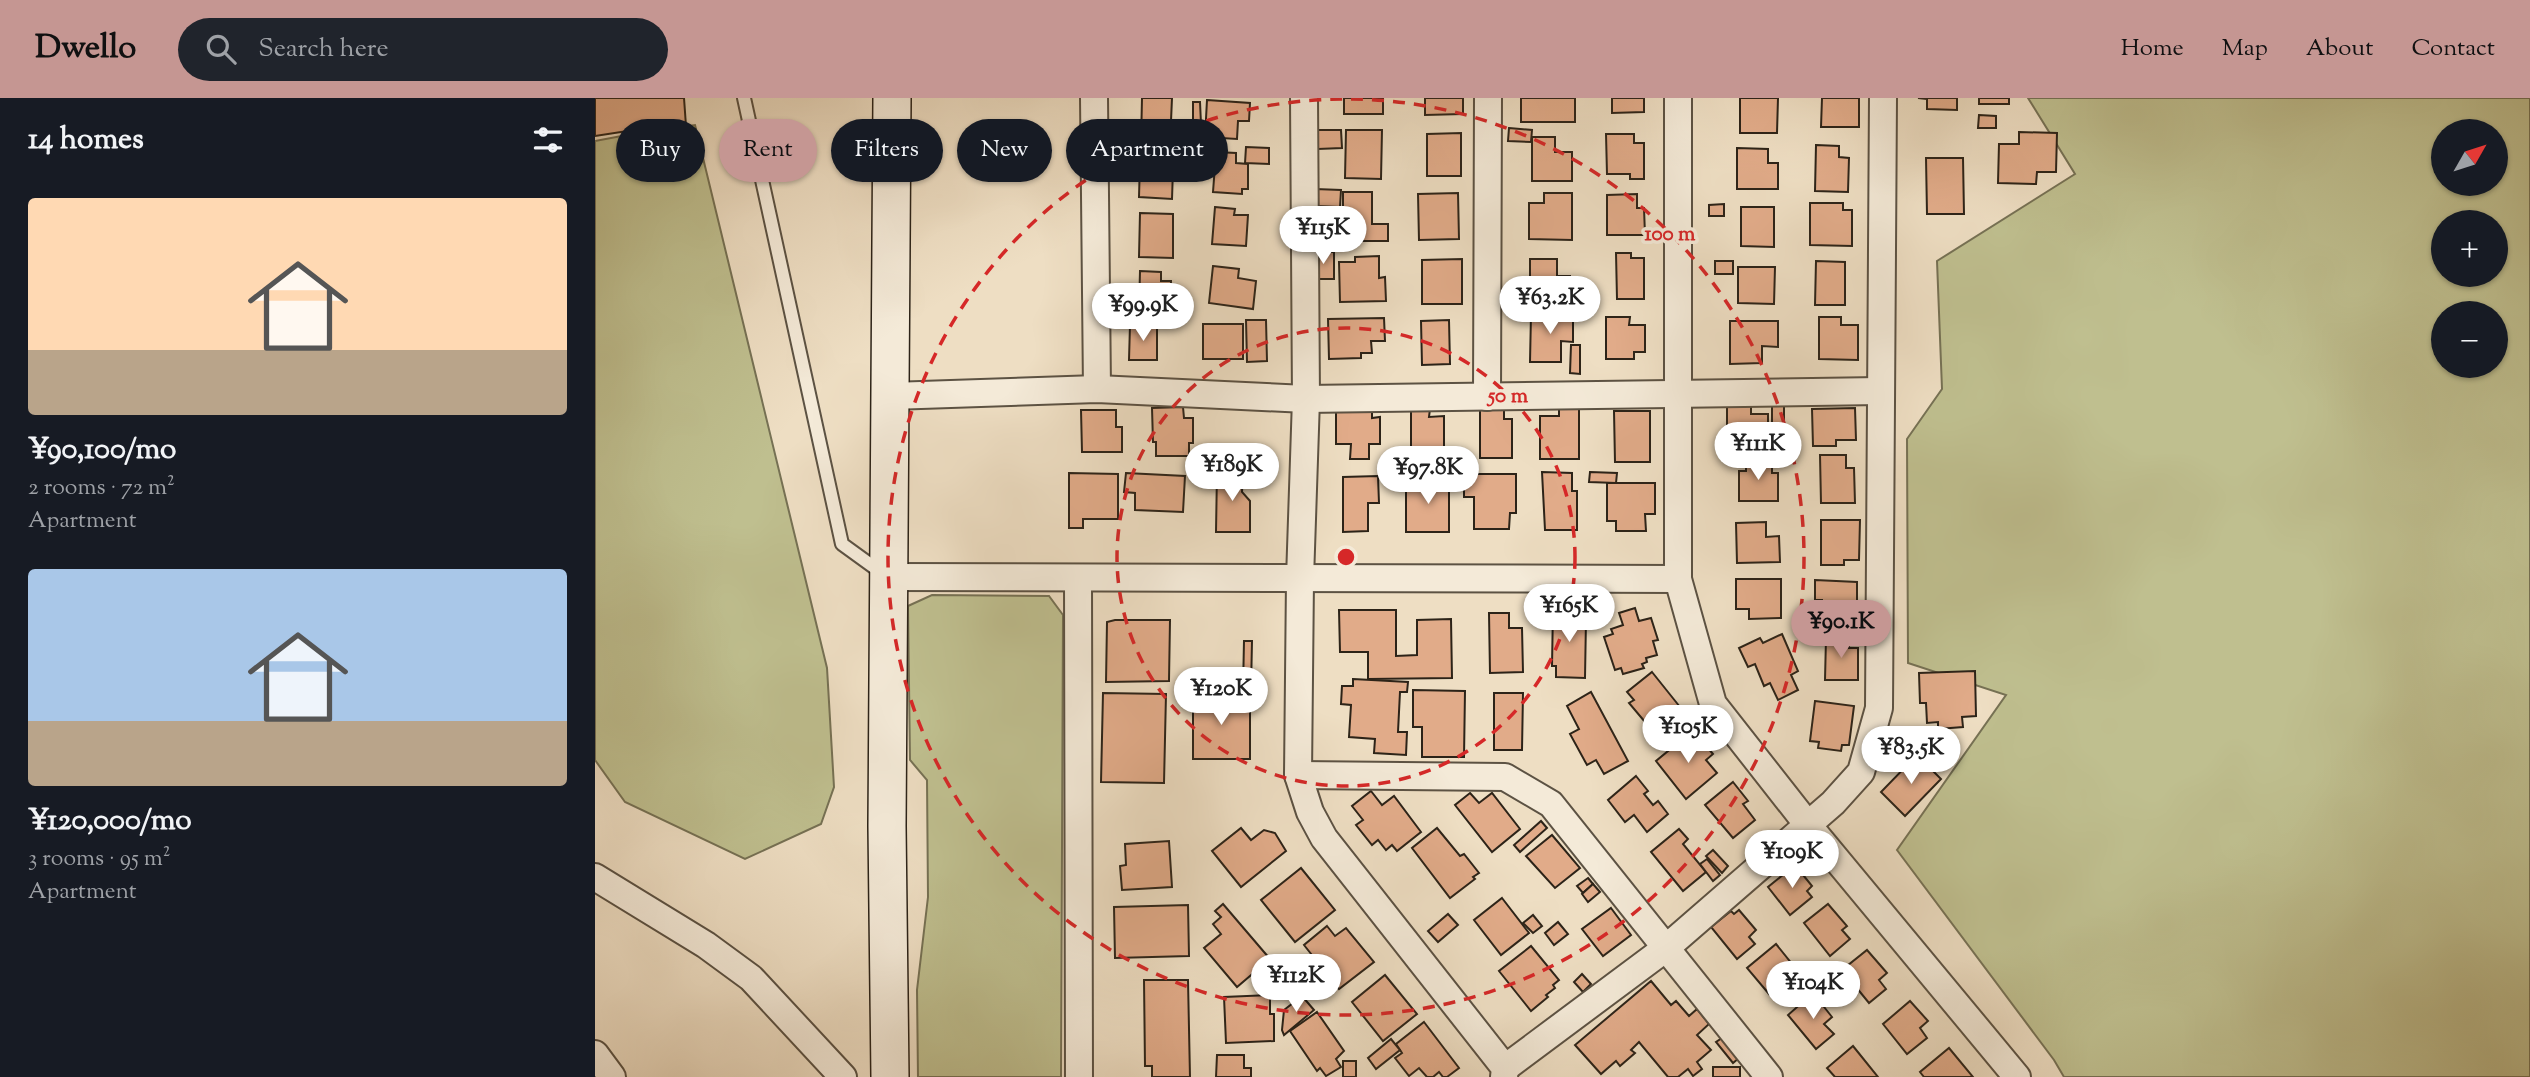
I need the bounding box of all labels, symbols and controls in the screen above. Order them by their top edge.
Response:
search box [178,18,668,81]
text: Dwello [35,25,136,73]
icon: search [202,30,240,68]
text: Search here [258,31,389,68]
text: Home [2121,32,2184,66]
text: Map [2222,32,2268,66]
text: About [2306,32,2373,66]
text: Contact [2411,32,2495,66]
text: 14 homes [28,119,144,162]
chip: Buy [616,119,705,182]
chip: Rent [719,119,817,182]
chip: Filters [831,119,943,182]
chip: New [957,119,1052,182]
chip: Apartment [1066,119,1228,182]
north arrow [2431,119,2508,196]
map controls [2431,119,2508,378]
icon: filters [529,121,567,159]
pin: ¥115K [1274,206,1372,266]
button: + [2431,210,2508,287]
text: ¥115K [1296,212,1350,245]
text: 100 m [1645,220,1696,250]
icon: home [235,243,361,369]
pin: ¥63.2K [1493,276,1607,336]
text: ¥63.2K [1515,282,1585,315]
pin: ¥99.9K [1086,284,1200,343]
text: ¥99.9K [1108,289,1178,322]
button: − [2431,301,2508,378]
text: 50 m [1486,382,1529,412]
pin: ¥111K [1709,422,1807,482]
text: ¥111K [1731,428,1785,461]
text: ¥90,100/mo [28,429,177,472]
pin: ¥189K [1183,444,1281,503]
pin: ¥97.8K [1371,446,1485,506]
text: ¥189K [1201,449,1263,482]
text: ¥97.8K [1393,452,1463,485]
text: 2 rooms · 72 m² [28,472,175,505]
text: Apartment [28,505,137,538]
centre of rings [1334,545,1358,569]
pin: ¥165K [1520,584,1618,644]
text: ¥165K [1540,590,1598,623]
pin: ¥90.1K [1784,601,1898,660]
text: ¥90.1K [1807,606,1875,639]
icon: home [235,614,361,740]
pin: ¥120K [1172,668,1270,727]
text: ¥120K [1190,673,1252,706]
pin: ¥105K [1639,706,1737,765]
text: ¥105K [1658,711,1718,744]
pin: ¥83.5K [1854,726,1968,786]
text: ¥83.5K [1877,732,1945,765]
text: ¥120,000/mo [28,800,192,843]
pin: ¥109K [1743,830,1841,890]
text: ¥109K [1761,836,1823,869]
text: 3 rooms · 95 m² [28,843,171,876]
text: Apartment [28,876,137,909]
pin: ¥112K [1247,954,1345,1014]
text: ¥112K [1267,960,1325,993]
pin: ¥104K [1764,962,1862,1021]
text: ¥104K [1782,967,1844,1000]

